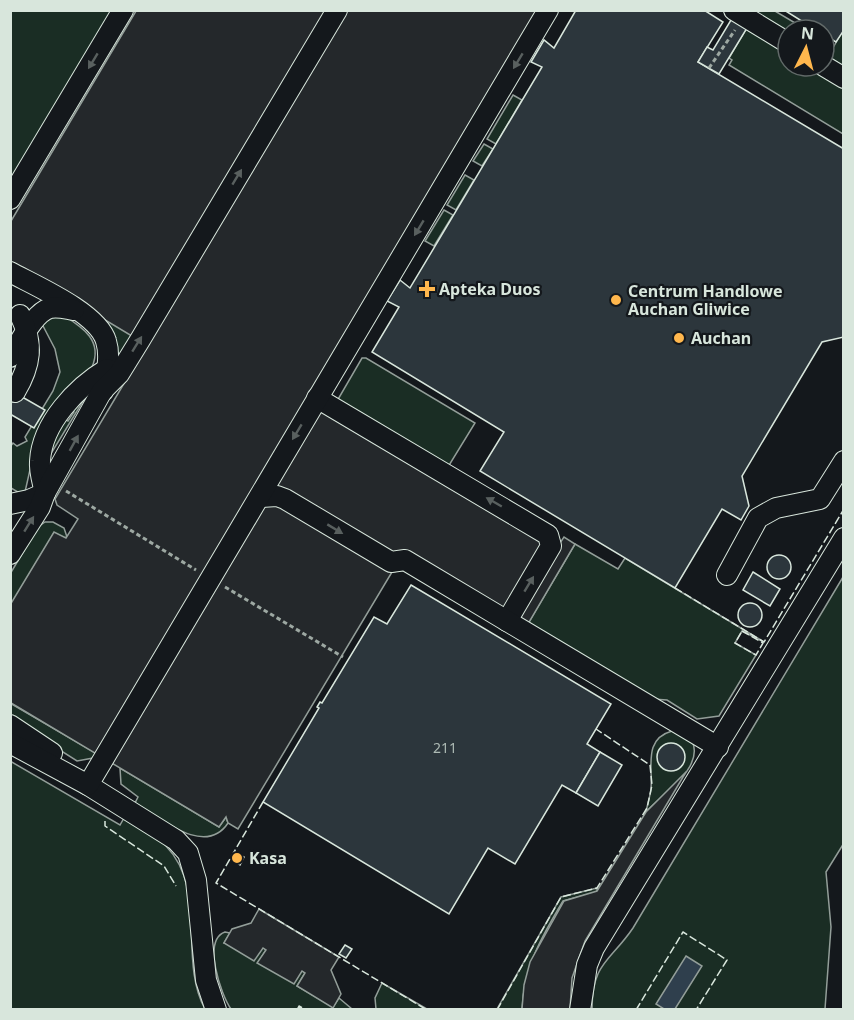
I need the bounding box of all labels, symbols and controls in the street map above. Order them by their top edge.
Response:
north arrow [776,18,836,78]
text: N [800,21,815,45]
one-way arrow [88,53,99,69]
one-way arrow [513,53,524,69]
one-way arrow [232,169,243,185]
one-way arrow [413,220,424,236]
place label: Apteka Duos [439,278,541,300]
place label: Centrum Handlowe Auchan Gliwice [628,280,783,320]
marker: Apteka Duos [420,282,434,296]
marker: Centrum Handlowe Auchan Gliwice [609,293,623,307]
place label: Auchan [691,327,751,349]
marker: Auchan [672,331,686,345]
one-way arrow [131,337,143,353]
one-way arrow [292,424,302,441]
one-way arrow [69,435,80,451]
one-way arrow [486,497,502,508]
one-way arrow [24,516,35,532]
one-way arrow [327,524,344,534]
one-way arrow [523,576,534,592]
house number: 211 [433,738,457,757]
place label: Kasa [249,847,287,869]
marker: Kasa [230,851,244,865]

